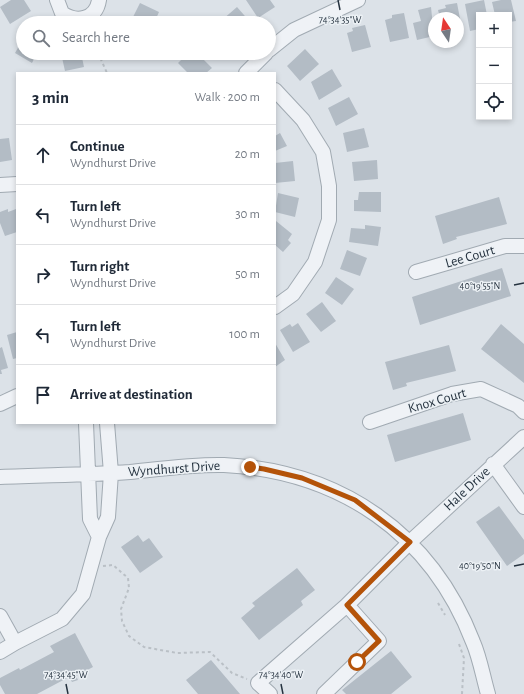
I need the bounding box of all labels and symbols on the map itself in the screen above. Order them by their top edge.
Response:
north arrow [428,12,464,48]
text: 74°34'35"W [319,15,361,25]
street label: Lee Court [444,243,497,271]
text: 40°19'55"N [460,281,500,291]
street label: Knox Court [406,386,468,416]
route end [241,458,259,476]
street label: Wyndhurst Drive [127,459,221,479]
street label: Hale Drive [441,464,493,514]
text: 40°19'50"N [459,561,501,571]
route start [348,653,366,671]
text: 74°34'45"W [44,670,88,680]
text: 74°34'40"W [259,670,303,680]

